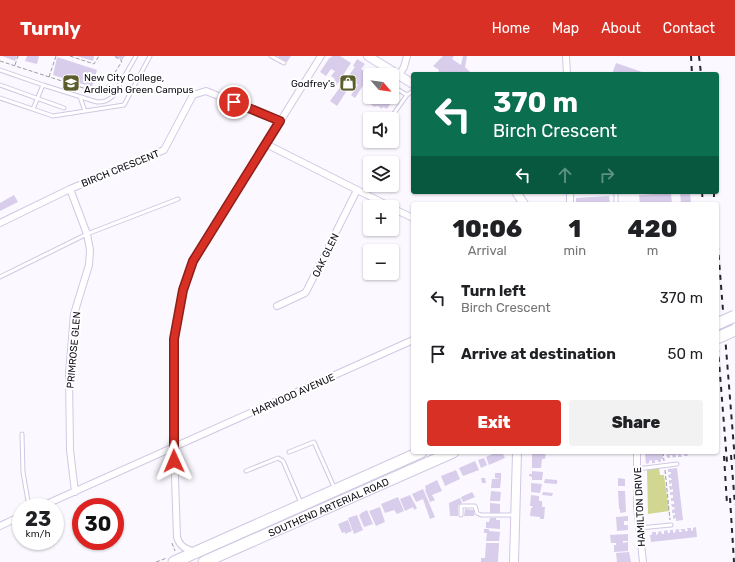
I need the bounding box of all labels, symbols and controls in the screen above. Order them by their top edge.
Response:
text: Turnly [20,17,81,40]
text: Home [492,20,530,37]
text: Map [552,20,579,37]
text: About [601,20,641,37]
text: Contact [663,20,715,37]
north arrow [363,68,399,104]
map controls [363,68,399,280]
place label: New City College, Ardleigh Green Campus [84,72,194,96]
school or university icon: New City College, Ardleigh Green Campus [61,73,81,93]
shop icon: Godfrey's [338,73,358,93]
place label: Godfrey's [291,78,335,90]
pin [217,85,251,119]
text: 370 m [493,86,578,119]
icon: left [427,88,479,140]
icon: arrive [223,91,245,113]
button: sound [363,112,399,148]
text: Birch Crescent [493,120,617,142]
street label: BIRCH CRESCENT [80,148,161,190]
button: layers [363,156,399,192]
icon: left [512,164,534,186]
icon: ahead [554,164,576,186]
icon: right [596,164,618,186]
button: + [363,200,399,236]
text: 10:06 [452,215,522,243]
text: 1 [568,215,581,243]
text: 420 [628,215,678,243]
street label: OAK GLEN [310,232,342,279]
text: Arrival [468,243,507,258]
text: min [564,243,586,258]
text: m [647,243,658,258]
button: − [363,244,399,280]
text: Turn left [461,282,526,300]
icon: left [427,287,449,309]
text: 370 m [660,289,703,307]
text: Birch Crescent [461,300,551,315]
street label: PRIMROSE GLEN [65,311,83,389]
icon: arrive [427,343,449,365]
text: Arrive at destination [461,345,616,363]
text: 50 m [668,345,703,363]
street label: HARWOOD AVENUE [250,371,337,419]
button: Exit [427,400,561,446]
button: Share [569,400,703,446]
position arrow [153,440,195,482]
street label: HAMILTON DRIVE [632,467,648,547]
street label: SOUTHEND ARTERIAL ROAD [267,476,391,540]
speed limit sign: 30 [72,498,124,550]
text: 23 [25,507,51,531]
text: km/h [26,528,50,540]

